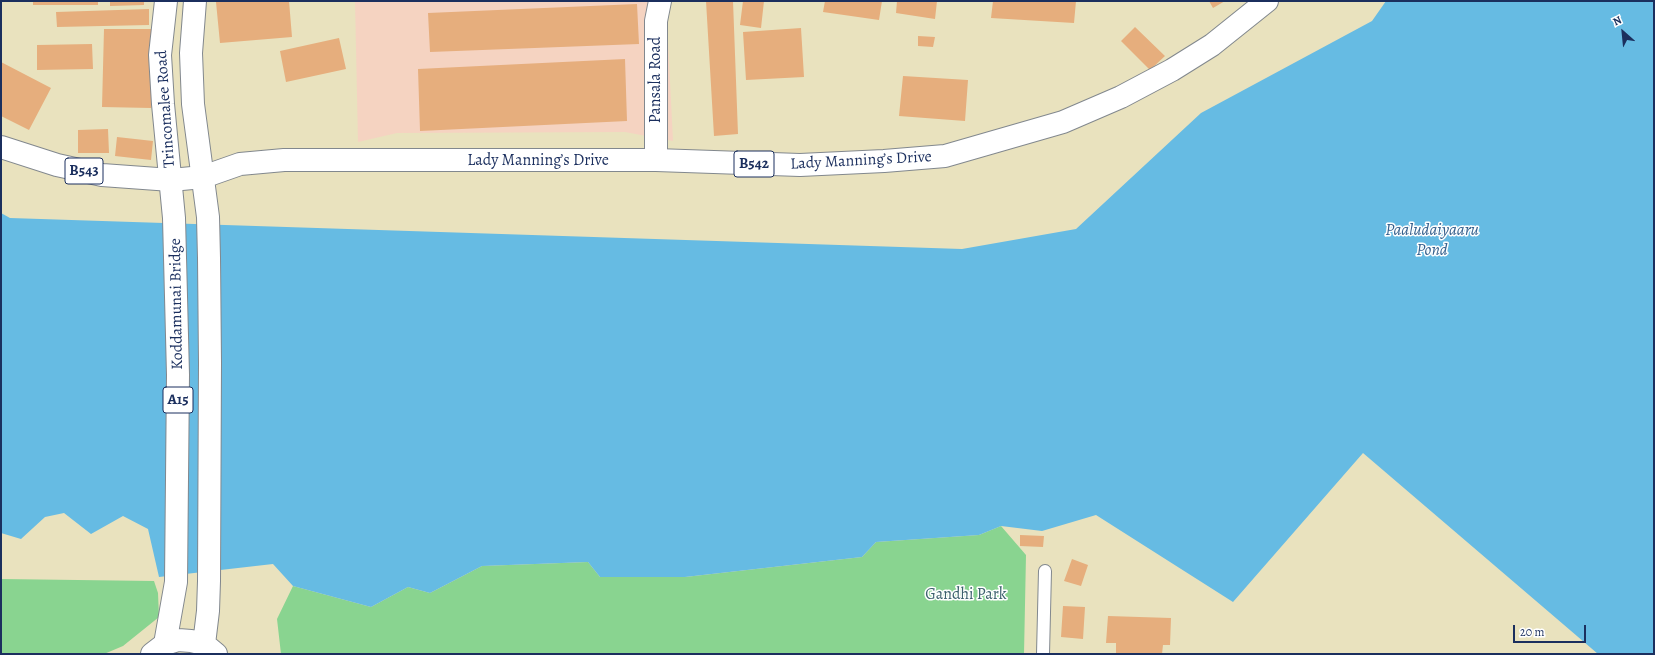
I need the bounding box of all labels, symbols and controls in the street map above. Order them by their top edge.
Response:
north arrow [1603,12,1643,52]
text: N [1610,12,1624,29]
street label: Pansala Road [646,37,666,123]
street label: Trincomalee Road [152,50,180,168]
street label: Lady Manning’s Drive [790,148,932,174]
street label: Lady Manning’s Drive [467,151,609,171]
road number: B542 [734,151,774,177]
road number: B543 [65,158,103,184]
water label: Paaludaiyaaru Pond [1385,221,1479,261]
street label: Koddamunai Bridge [166,238,188,370]
road number: A15 [163,387,193,413]
park label: Gandhi Park [925,585,1007,605]
scale bar [1515,617,1588,643]
text: 20 m [1520,624,1544,640]

